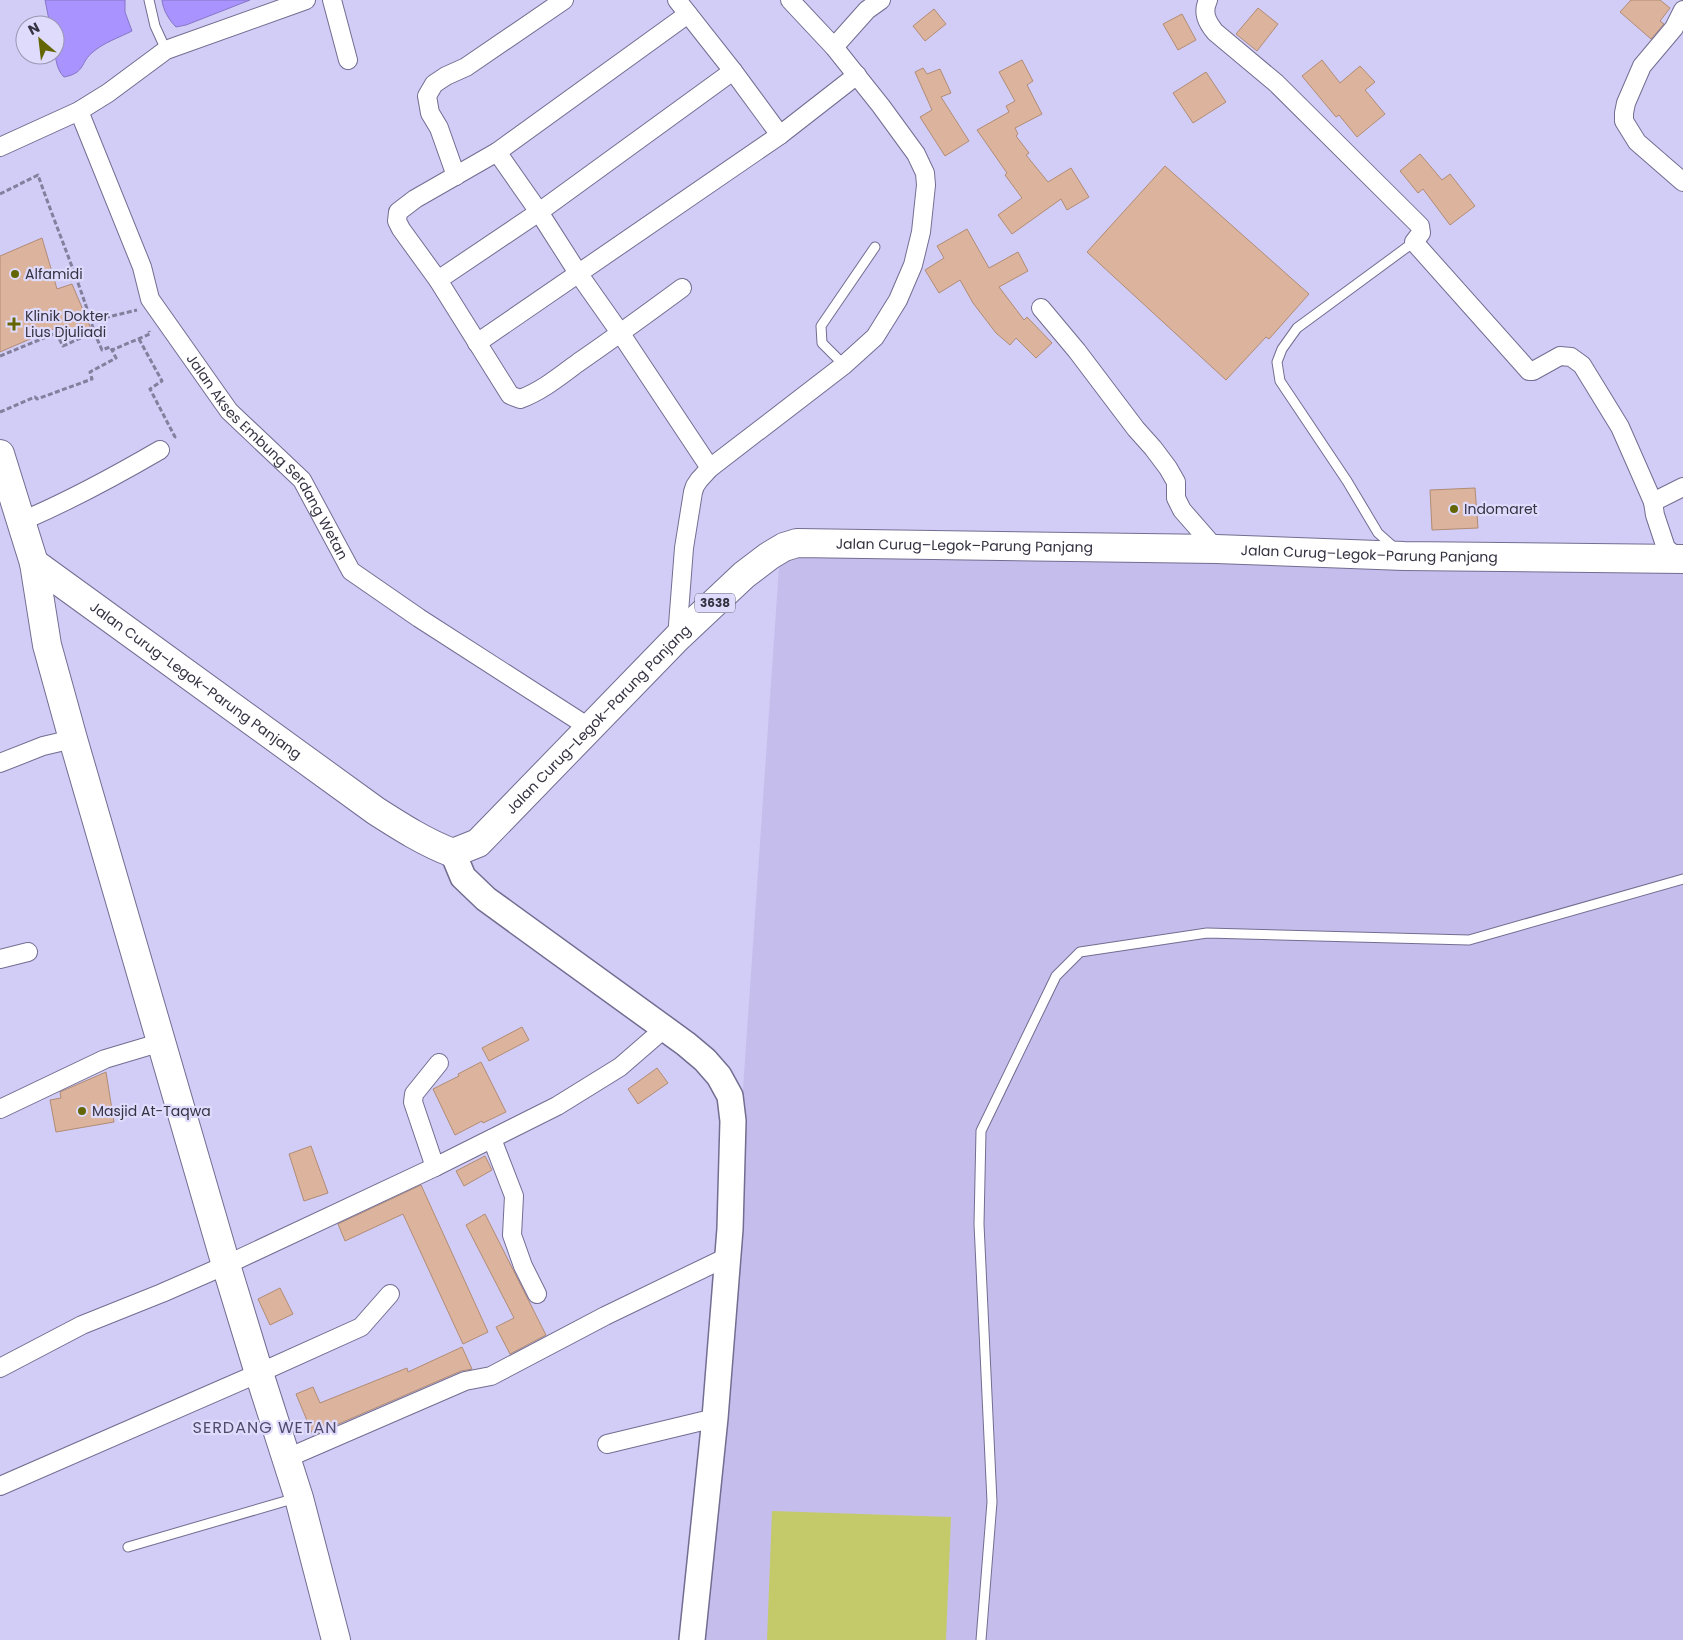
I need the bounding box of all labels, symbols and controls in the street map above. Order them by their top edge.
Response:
north arrow [15,15,65,65]
text: N [25,17,43,40]
place label: Alfamidi [25,264,83,284]
marker: Alfamidi [9,268,21,280]
place label: Klinik Dokter Lius Djuliadi [25,306,109,342]
marker: Klinik Dokter Lius Djuliadi [7,317,21,331]
street label: Jalan Akses Embung Serdang Wetan [182,350,353,563]
place label: Indomaret [1464,499,1538,519]
marker: Indomaret [1448,503,1460,515]
street label: Jalan Curug–Legok–Parung Panjang [836,534,1093,557]
street label: Jalan Curug–Legok–Parung Panjang [1240,540,1498,567]
road number: 3638 [695,594,735,612]
street label: Jalan Curug–Legok–Parung Panjang [86,597,306,764]
street label: Jalan Curug–Legok–Parung Panjang [501,620,695,818]
place label: Masjid At-Taqwa [92,1101,211,1121]
marker: Masjid At-Taqwa [76,1105,88,1117]
district label: SERDANG WETAN [193,1416,337,1439]

